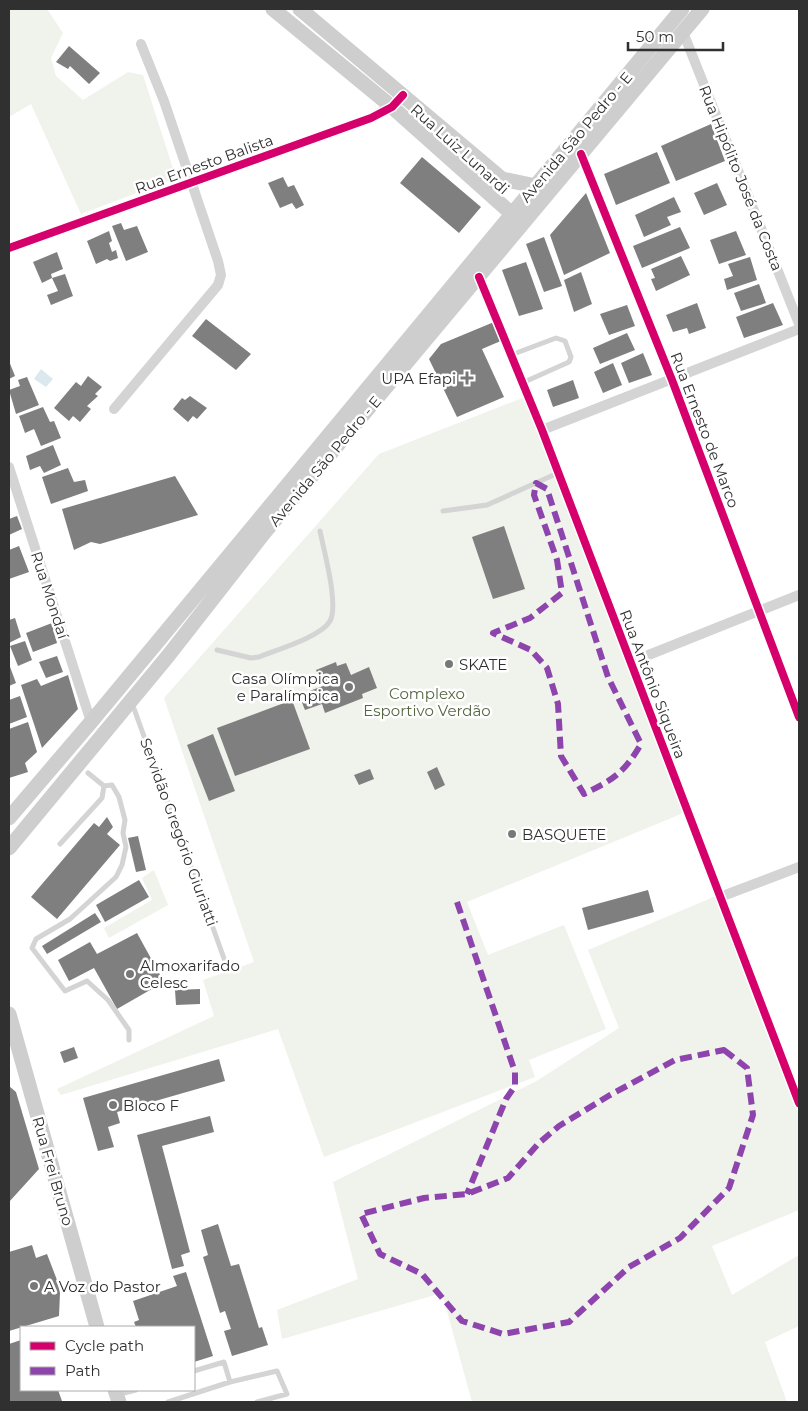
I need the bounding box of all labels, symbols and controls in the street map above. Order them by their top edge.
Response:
scale bar [628,20,723,52]
text: 50 m [636,27,674,46]
street label: Avenida São Pedro - E [516,68,636,206]
street label: Rua Hipólito José da Costa [695,82,787,274]
street label: Rua Luiz Lunardi [407,100,513,198]
street label: Rua Ernesto Balista [132,130,276,198]
street label: Rua Ernesto de Marco [667,349,743,511]
place label: UPA Efapi [381,369,456,388]
marker: UPA Efapi [460,371,474,385]
street label: Avenida São Pedro - E [265,392,385,530]
street label: Rua Mondaí [27,549,73,642]
street label: Rua Antônio Siqueira [616,607,690,761]
place label: SKATE [459,655,507,674]
marker: SKATE [443,658,455,670]
place label: Casa Olímpica e Paralímpica [231,669,339,705]
marker: Casa Olímpica e Paralímpica [343,681,355,693]
park label: Complexo Esportivo Verdão [363,684,491,720]
street label: Servidão Gregório Giuriatti [136,735,222,929]
place label: BASQUETE [522,825,606,844]
marker: BASQUETE [506,828,518,840]
place label: Almoxarifado Celesc [140,956,240,992]
marker: Almoxarifado Celesc [124,968,136,980]
place label: Bloco F [123,1096,179,1115]
marker: Bloco F [107,1099,119,1111]
street label: Rua Frei Bruno [28,1114,78,1228]
place label: A Voz do Pastor [44,1277,161,1296]
marker: A Voz do Pastor [28,1280,40,1292]
legend [20,1326,195,1391]
text: Cycle path [65,1336,144,1355]
text: Path [65,1361,101,1380]

